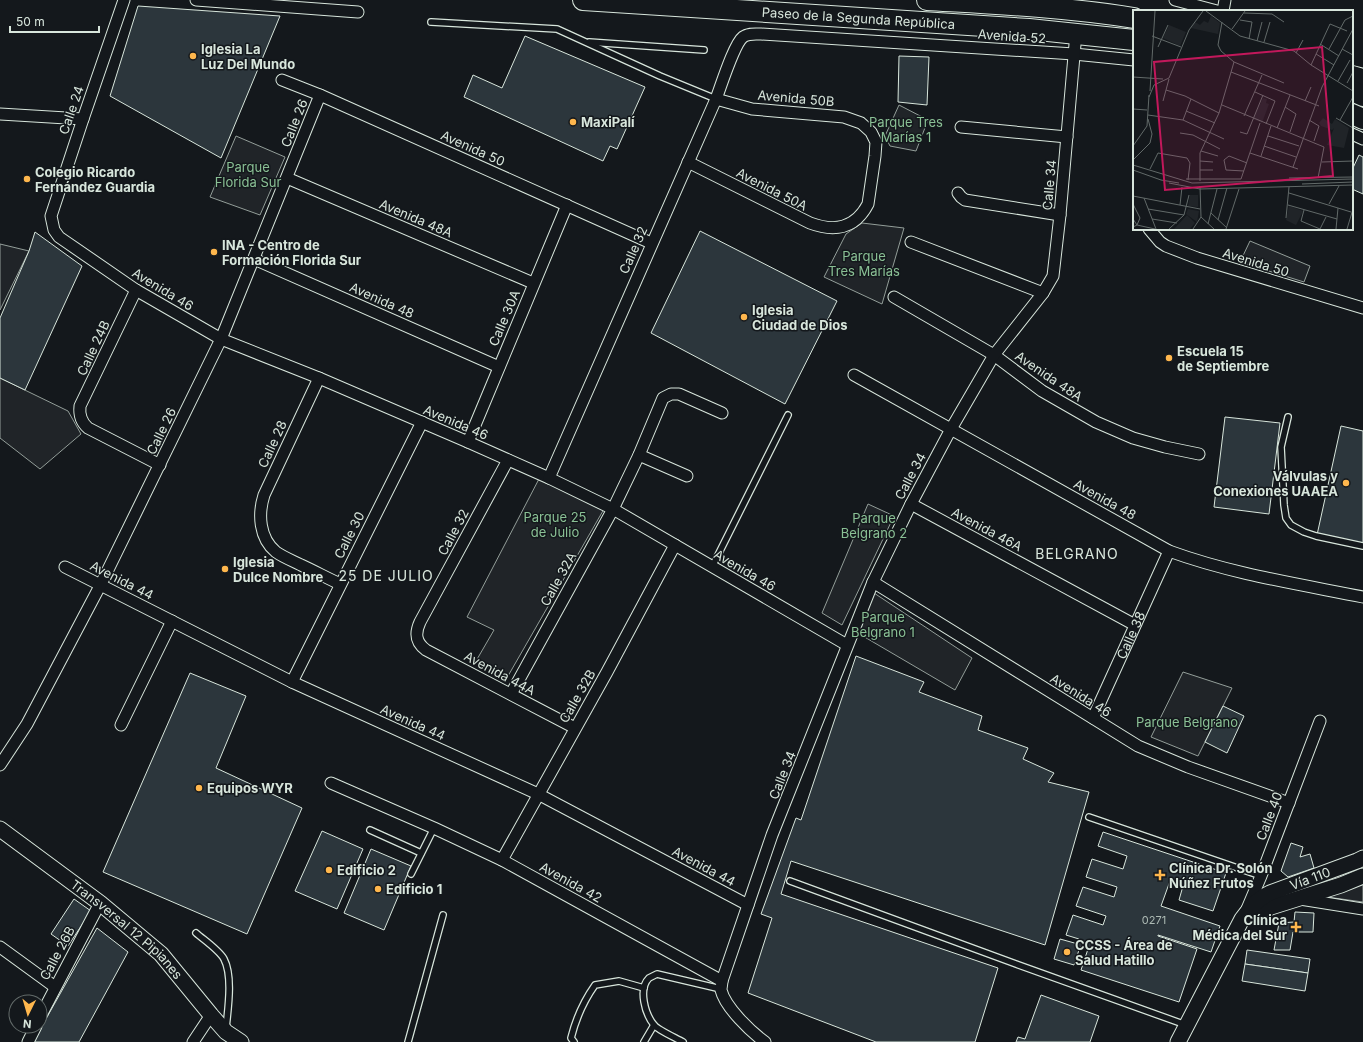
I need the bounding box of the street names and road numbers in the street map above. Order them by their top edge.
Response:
street label: Paseo de la Segunda República [761,4,956,32]
street label: Avenida 52 [977,26,1047,46]
street label: Calle 24 [55,84,87,136]
street label: Avenida 50B [757,87,835,109]
street label: Calle 26 [277,97,311,149]
street label: Avenida 50 [438,127,508,169]
street label: Calle 34 [1039,159,1059,211]
street label: Avenida 50A [734,164,810,214]
street label: Avenida 48A [377,195,455,241]
street label: Calle 32 [615,224,651,276]
street label: Avenida 50 [1221,244,1291,280]
street label: Avenida 46 [129,264,197,314]
street label: Avenida 48 [347,279,417,321]
street label: Calle 30A [485,287,523,349]
street label: Calle 24B [73,318,113,378]
street label: Avenida 48A [1012,348,1086,404]
street label: Avenida 46 [421,401,491,443]
street label: Calle 26 [143,405,179,457]
street label: Calle 28 [254,418,290,470]
street label: Calle 34 [891,450,929,502]
street label: Avenida 48 [1071,475,1139,523]
street label: Avenida 46A [949,504,1025,554]
street label: Calle 32 [434,506,472,558]
street label: Calle 30 [330,509,368,561]
street label: Avenida 46 [711,546,779,594]
street label: Calle 32A [537,549,579,609]
street label: Avenida 44 [88,557,156,603]
street label: Calle 38 [1113,609,1148,661]
street label: Avenida 44A [462,648,538,698]
street label: Calle 32B [555,667,599,725]
street label: Avenida 46 [1048,670,1114,720]
street label: Avenida 44 [378,701,448,743]
street label: Calle 34 [765,748,799,802]
street label: Calle 40 [1252,789,1286,843]
street label: Avenida 44 [670,843,738,889]
street label: Avenida 42 [537,858,605,906]
street label: Vía 110 [1288,864,1332,893]
street label: Transversal 12 Pipianes [68,876,186,982]
street label: Calle 26B [36,923,78,983]

